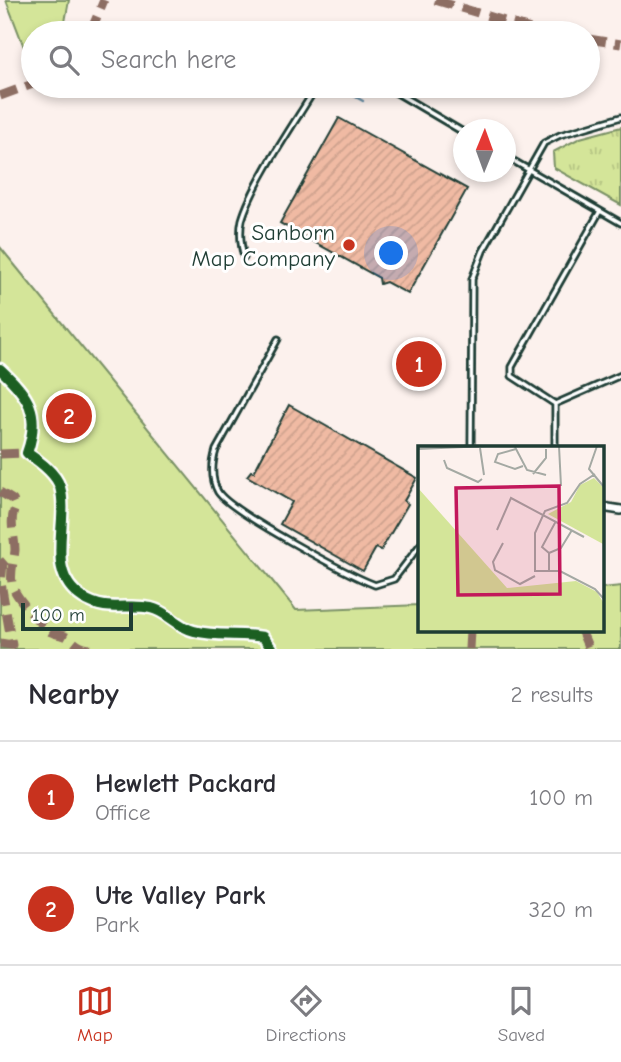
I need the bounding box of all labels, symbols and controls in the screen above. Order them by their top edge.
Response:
search box [21,21,600,98]
icon: search [45,41,83,79]
text: Search here [101,45,236,75]
north arrow [453,119,516,182]
place label: Sanborn Map Company [192,219,336,272]
your location [374,236,408,270]
marker: Sanborn Map Company [341,237,357,253]
pin: 1 [396,338,442,390]
pin: 2 [46,390,92,442]
inset map [418,446,604,632]
scale bar [21,600,133,632]
text: 100 m [32,604,85,626]
text: Nearby [28,677,119,712]
text: 2 results [511,681,593,708]
text: Hewlett Packard [95,769,276,799]
text: 1 [46,784,56,811]
text: 100 m [529,784,593,811]
text: Office [95,799,150,826]
text: Ute Valley Park [95,881,265,911]
text: 2 [45,896,57,923]
text: 320 m [529,896,593,923]
text: Park [95,911,139,938]
tab: Map [76,982,114,1046]
tab: Directions [266,982,346,1046]
tab: Saved [498,982,545,1046]

